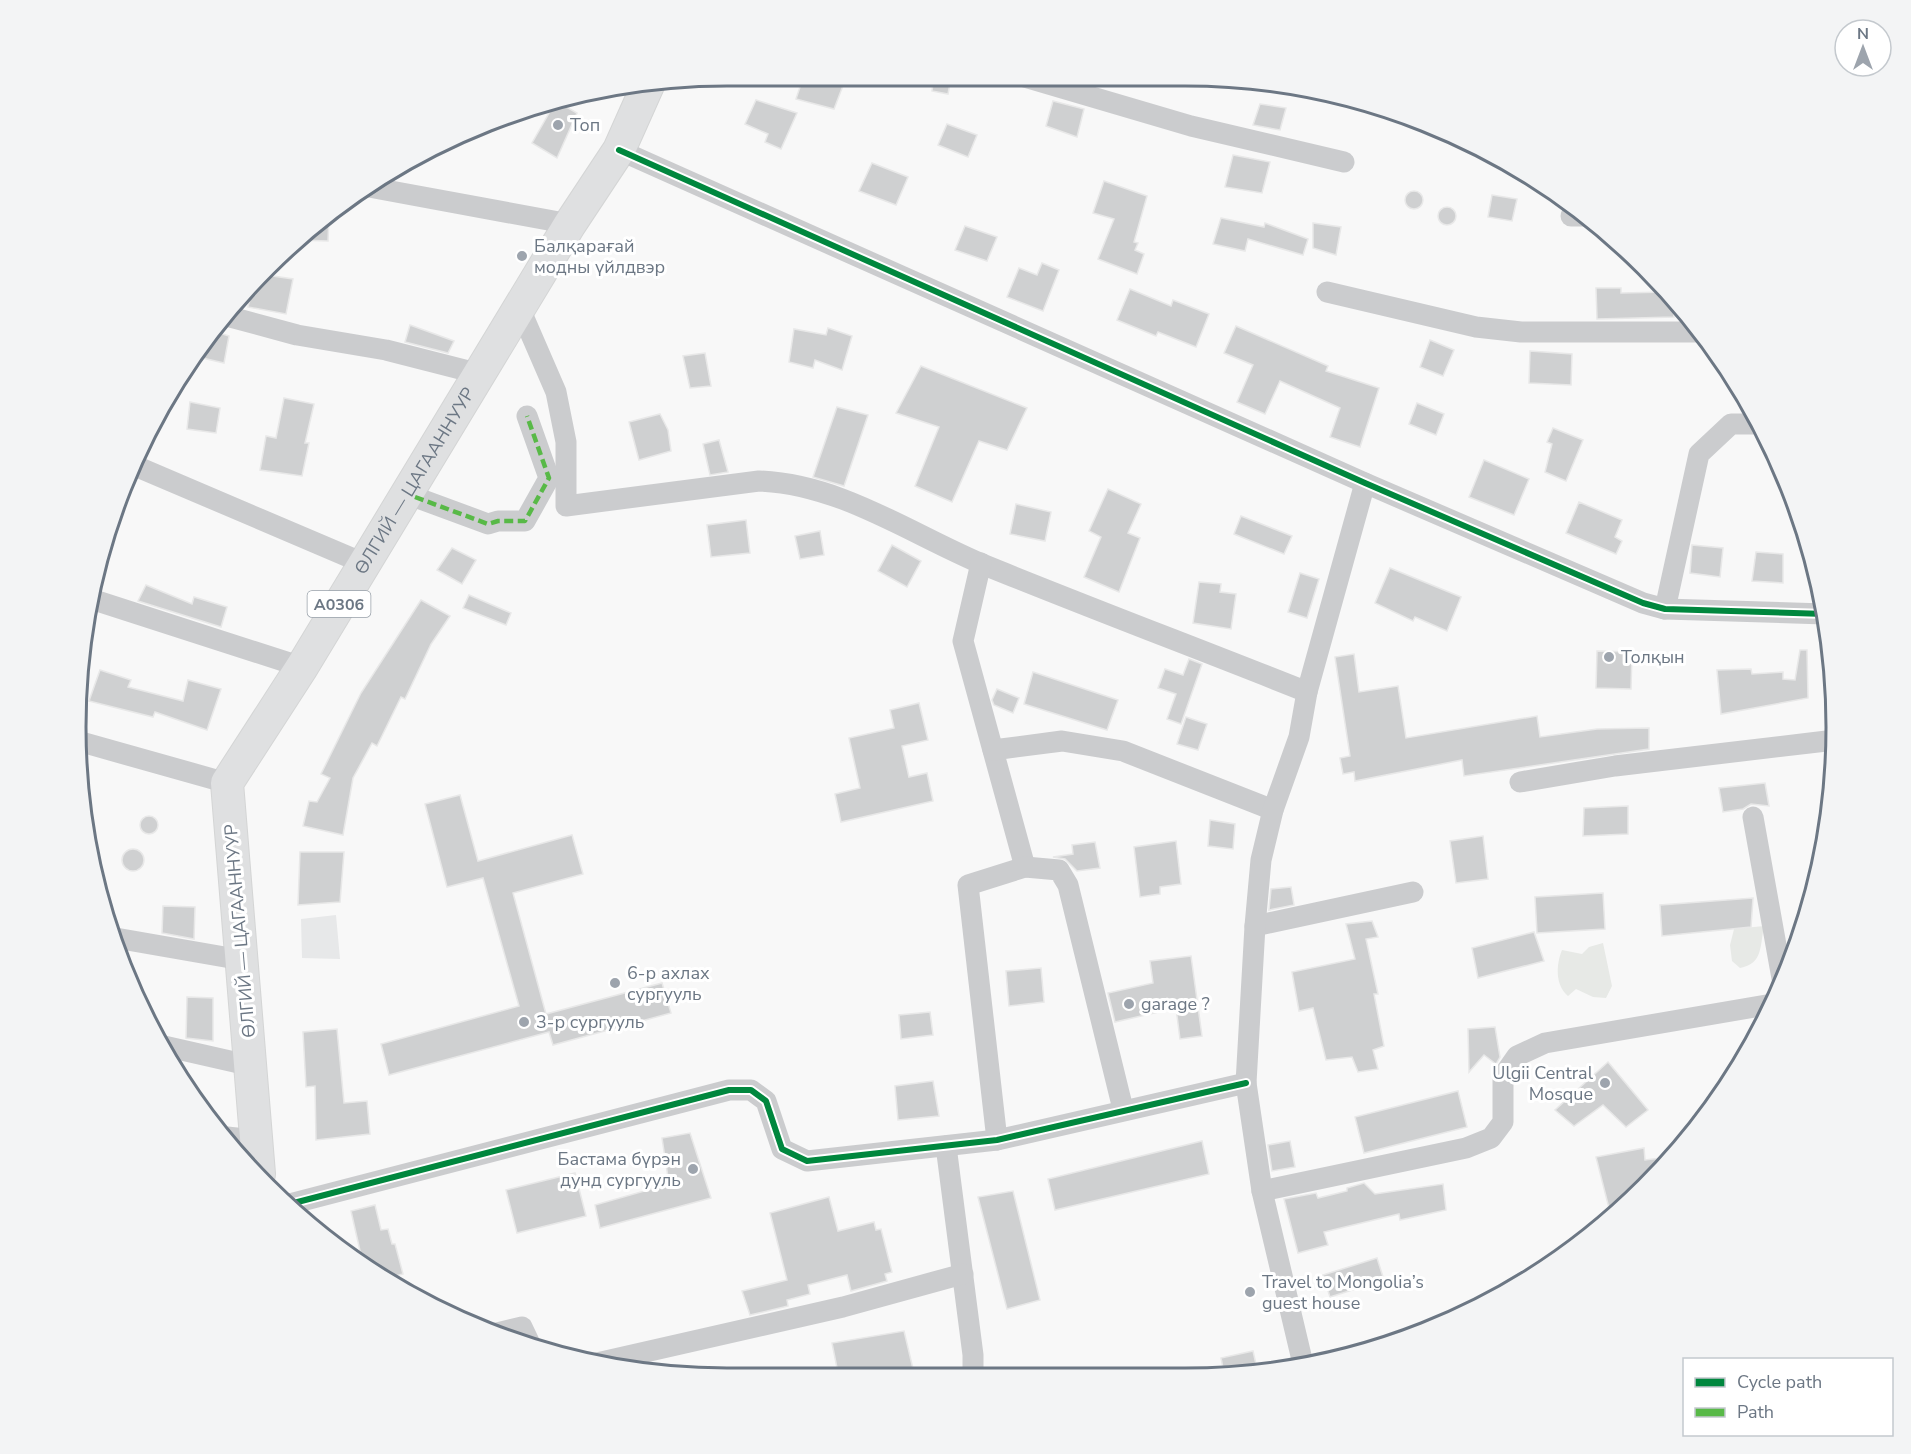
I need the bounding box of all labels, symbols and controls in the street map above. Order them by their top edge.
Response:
north arrow [1833,18,1893,78]
text: N [1857,23,1869,45]
place label: Топ [570,113,600,137]
marker: Топ [551,118,565,132]
place label: Балқарағай модны үйлдвэр [534,234,665,279]
marker: Балқарағай модны үйлдвэр [515,249,529,263]
street label: ӨЛГИЙ — ЦАГААННУУР [349,383,480,579]
road number: A0306 [308,591,370,617]
place label: Толқын [1621,645,1685,669]
marker: Толқын [1602,650,1616,664]
street label: ӨЛГИЙ — ЦАГААННУУР [219,823,261,1039]
place label: 6-р ахлах сургууль [627,961,710,1006]
marker: 6-р ахлах сургууль [608,976,622,990]
place label: garage ? [1141,992,1210,1016]
marker: garage ? [1122,997,1136,1011]
place label: 3-р сургууль [536,1010,645,1034]
marker: 3-р сургууль [517,1015,531,1029]
place label: Ulgii Central Mosque [1492,1061,1594,1106]
marker: Ulgii Central Mosque [1598,1076,1612,1090]
place label: Бастама бүрэн дунд сургууль [558,1147,681,1192]
marker: Бастама бүрэн дунд сургууль [686,1162,700,1176]
place label: Travel to Mongolia’s guest house [1262,1270,1424,1315]
marker: Travel to Mongolia’s guest house [1243,1285,1257,1299]
legend [1683,1358,1893,1436]
text: Cycle path [1737,1370,1822,1394]
text: Path [1737,1400,1774,1424]

